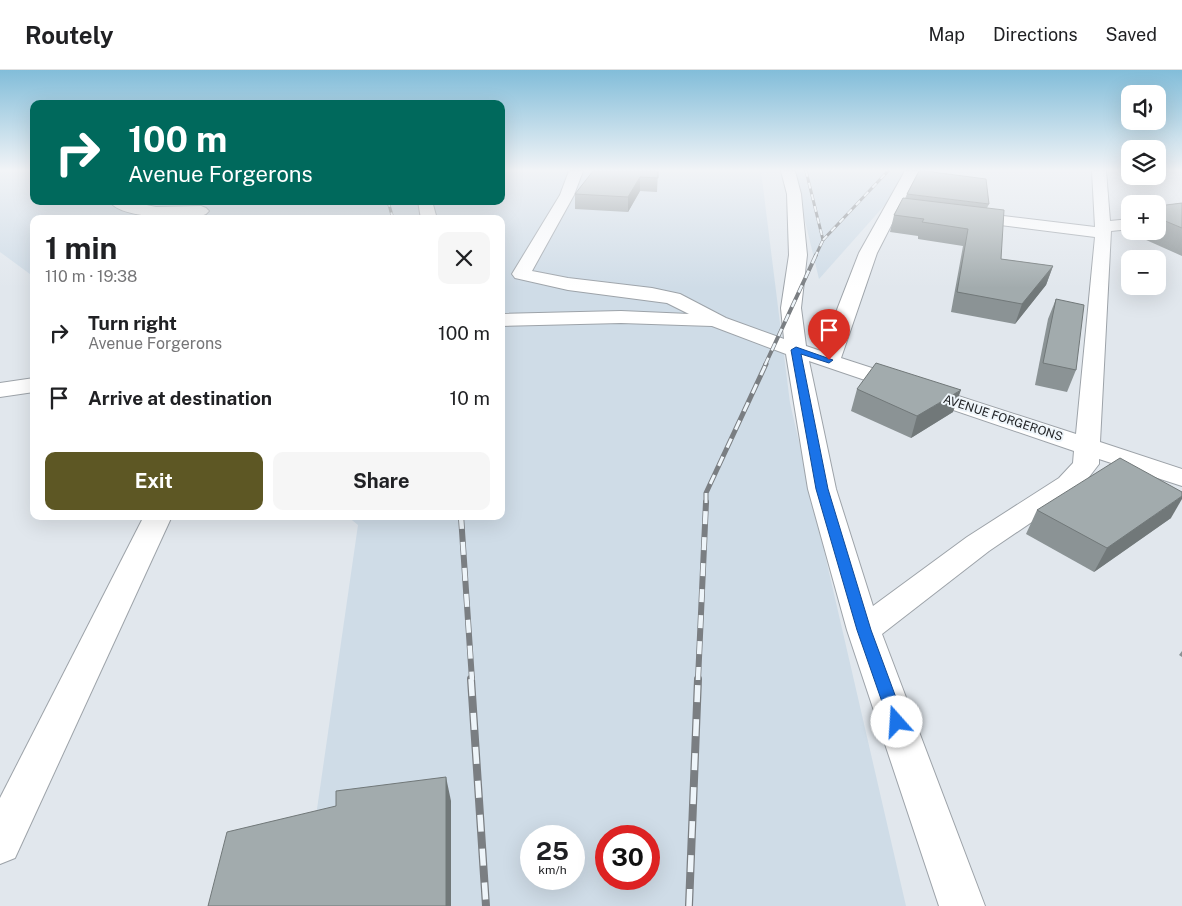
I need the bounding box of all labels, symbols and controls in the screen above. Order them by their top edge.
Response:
text: Routely [25,21,114,49]
text: Map [928,24,965,45]
text: Directions [993,24,1078,45]
text: Saved [1106,24,1157,45]
map controls [1121,85,1166,295]
button: sound [1121,85,1166,130]
text: 100 m [128,119,227,160]
icon: right [45,120,110,185]
button: layers [1121,140,1166,185]
text: Avenue Forgerons [128,161,313,187]
button: + [1121,195,1166,240]
text: 1 min [45,230,117,266]
button: close [438,232,490,284]
button: − [1121,250,1166,295]
text: 110 m · 19:38 [45,267,137,286]
pin [808,309,850,360]
text: Turn right [88,312,177,334]
icon: arrive [815,316,843,344]
icon: right [45,319,73,347]
text: 100 m [438,322,490,344]
text: Avenue Forgerons [88,334,222,353]
icon: arrive [45,384,73,412]
text: Arrive at destination [88,387,272,409]
text: 10 m [450,387,490,409]
street label: AVENUE FORGERONS [942,392,1064,444]
button: Exit [45,452,263,510]
button: Share [273,452,490,510]
position arrow [870,695,922,747]
speed limit sign: 30 [595,825,660,890]
text: 25 [536,836,569,866]
text: km/h [538,863,567,877]

